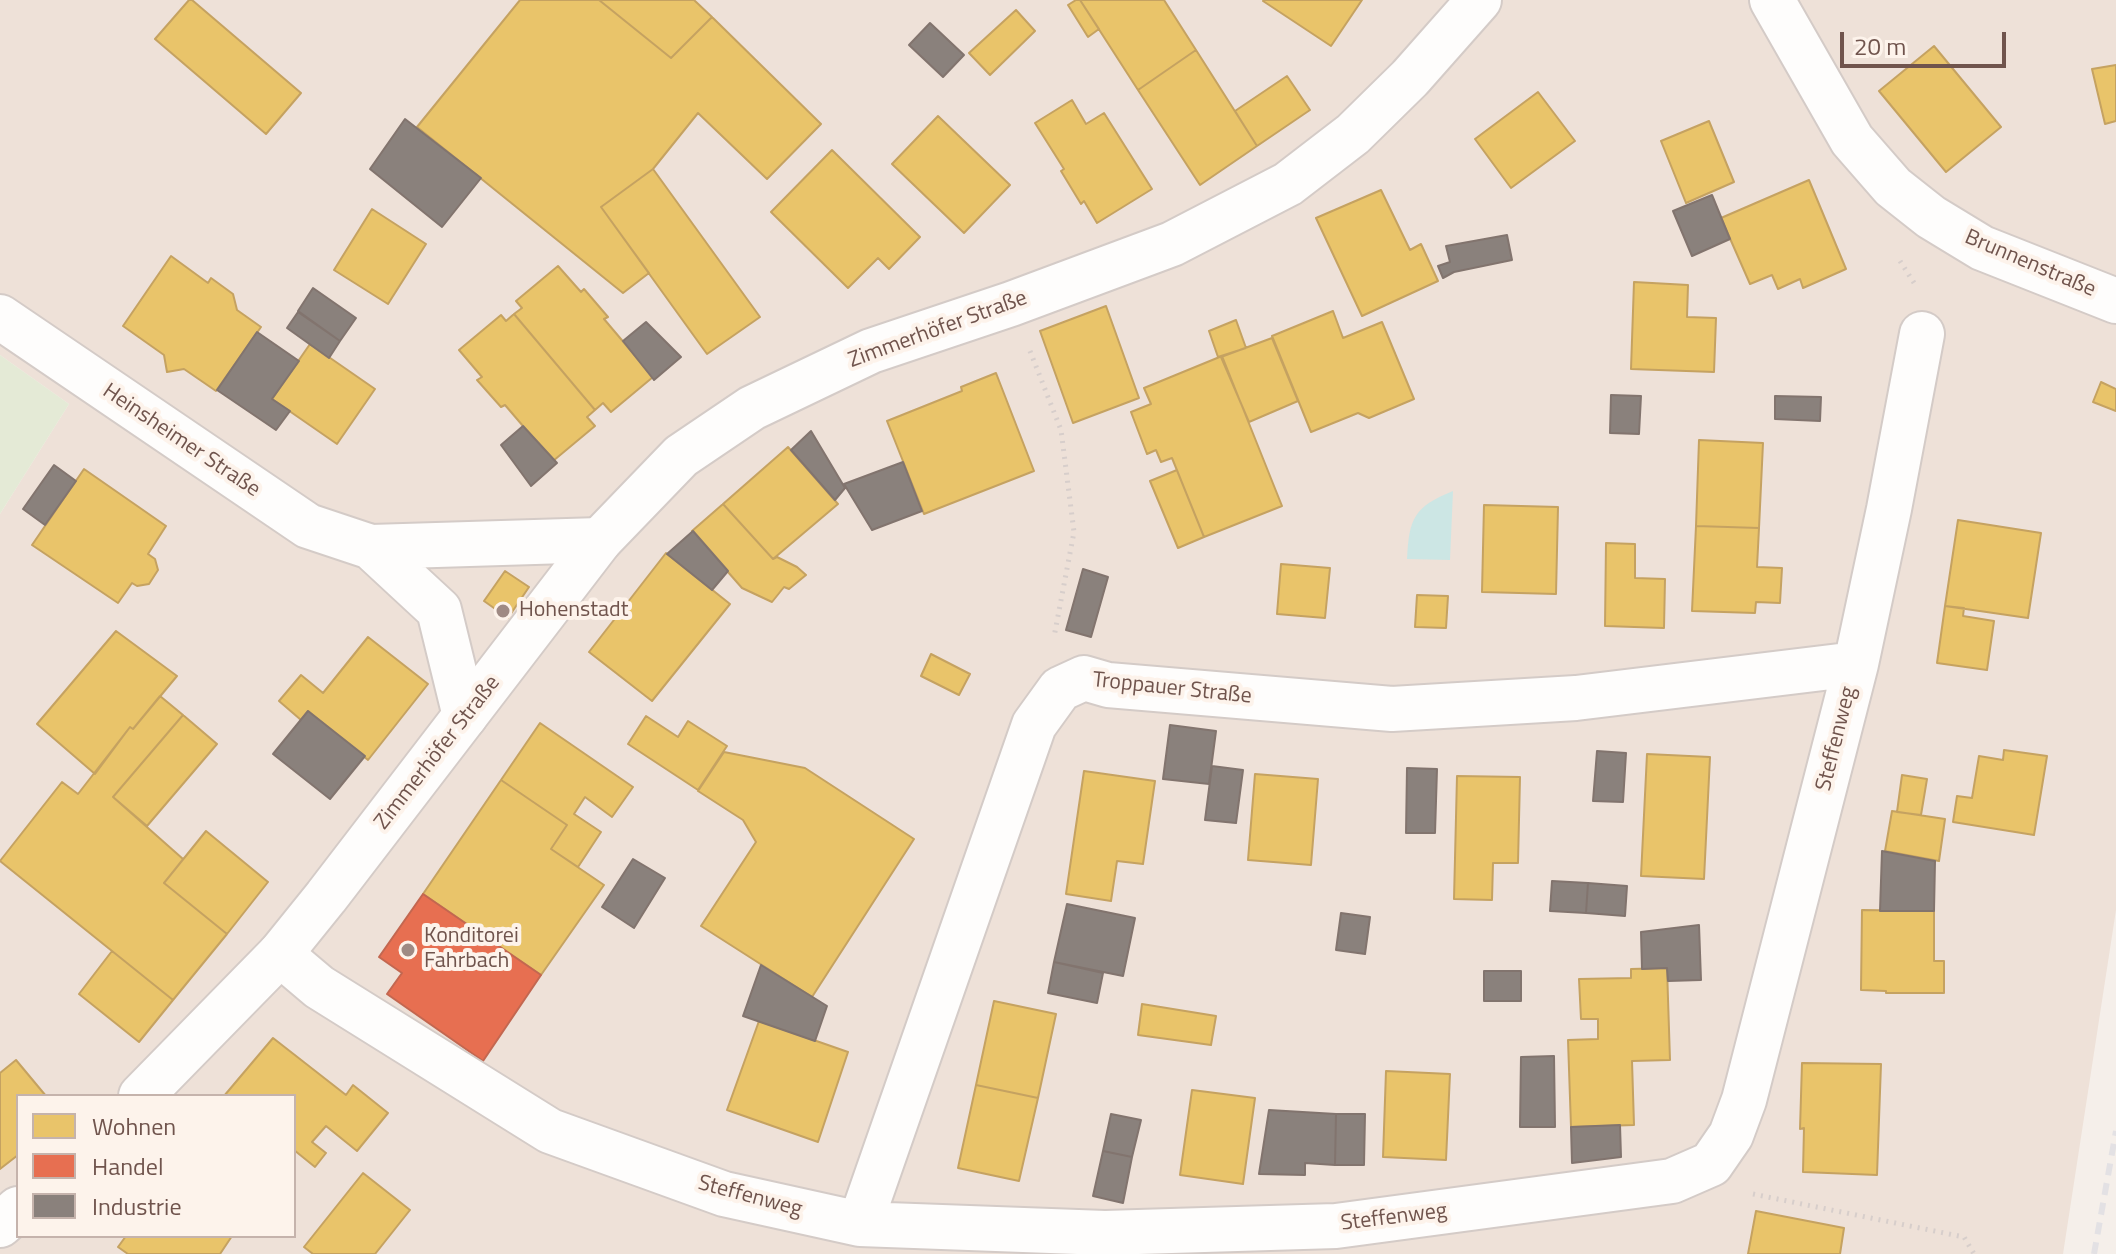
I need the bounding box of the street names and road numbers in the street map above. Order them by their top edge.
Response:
street label: Brunnenstraße [1961,225,2099,303]
street label: Zimmerhöfer Straße [845,285,1031,375]
street label: Heinsheimer Straße [97,379,265,503]
street label: Troppauer Straße [1091,668,1253,710]
street label: Zimmerhöfer Straße [370,671,506,835]
street label: Steffenweg [1811,684,1863,794]
street label: Steffenweg [695,1170,805,1224]
street label: Steffenweg [1339,1198,1449,1238]

